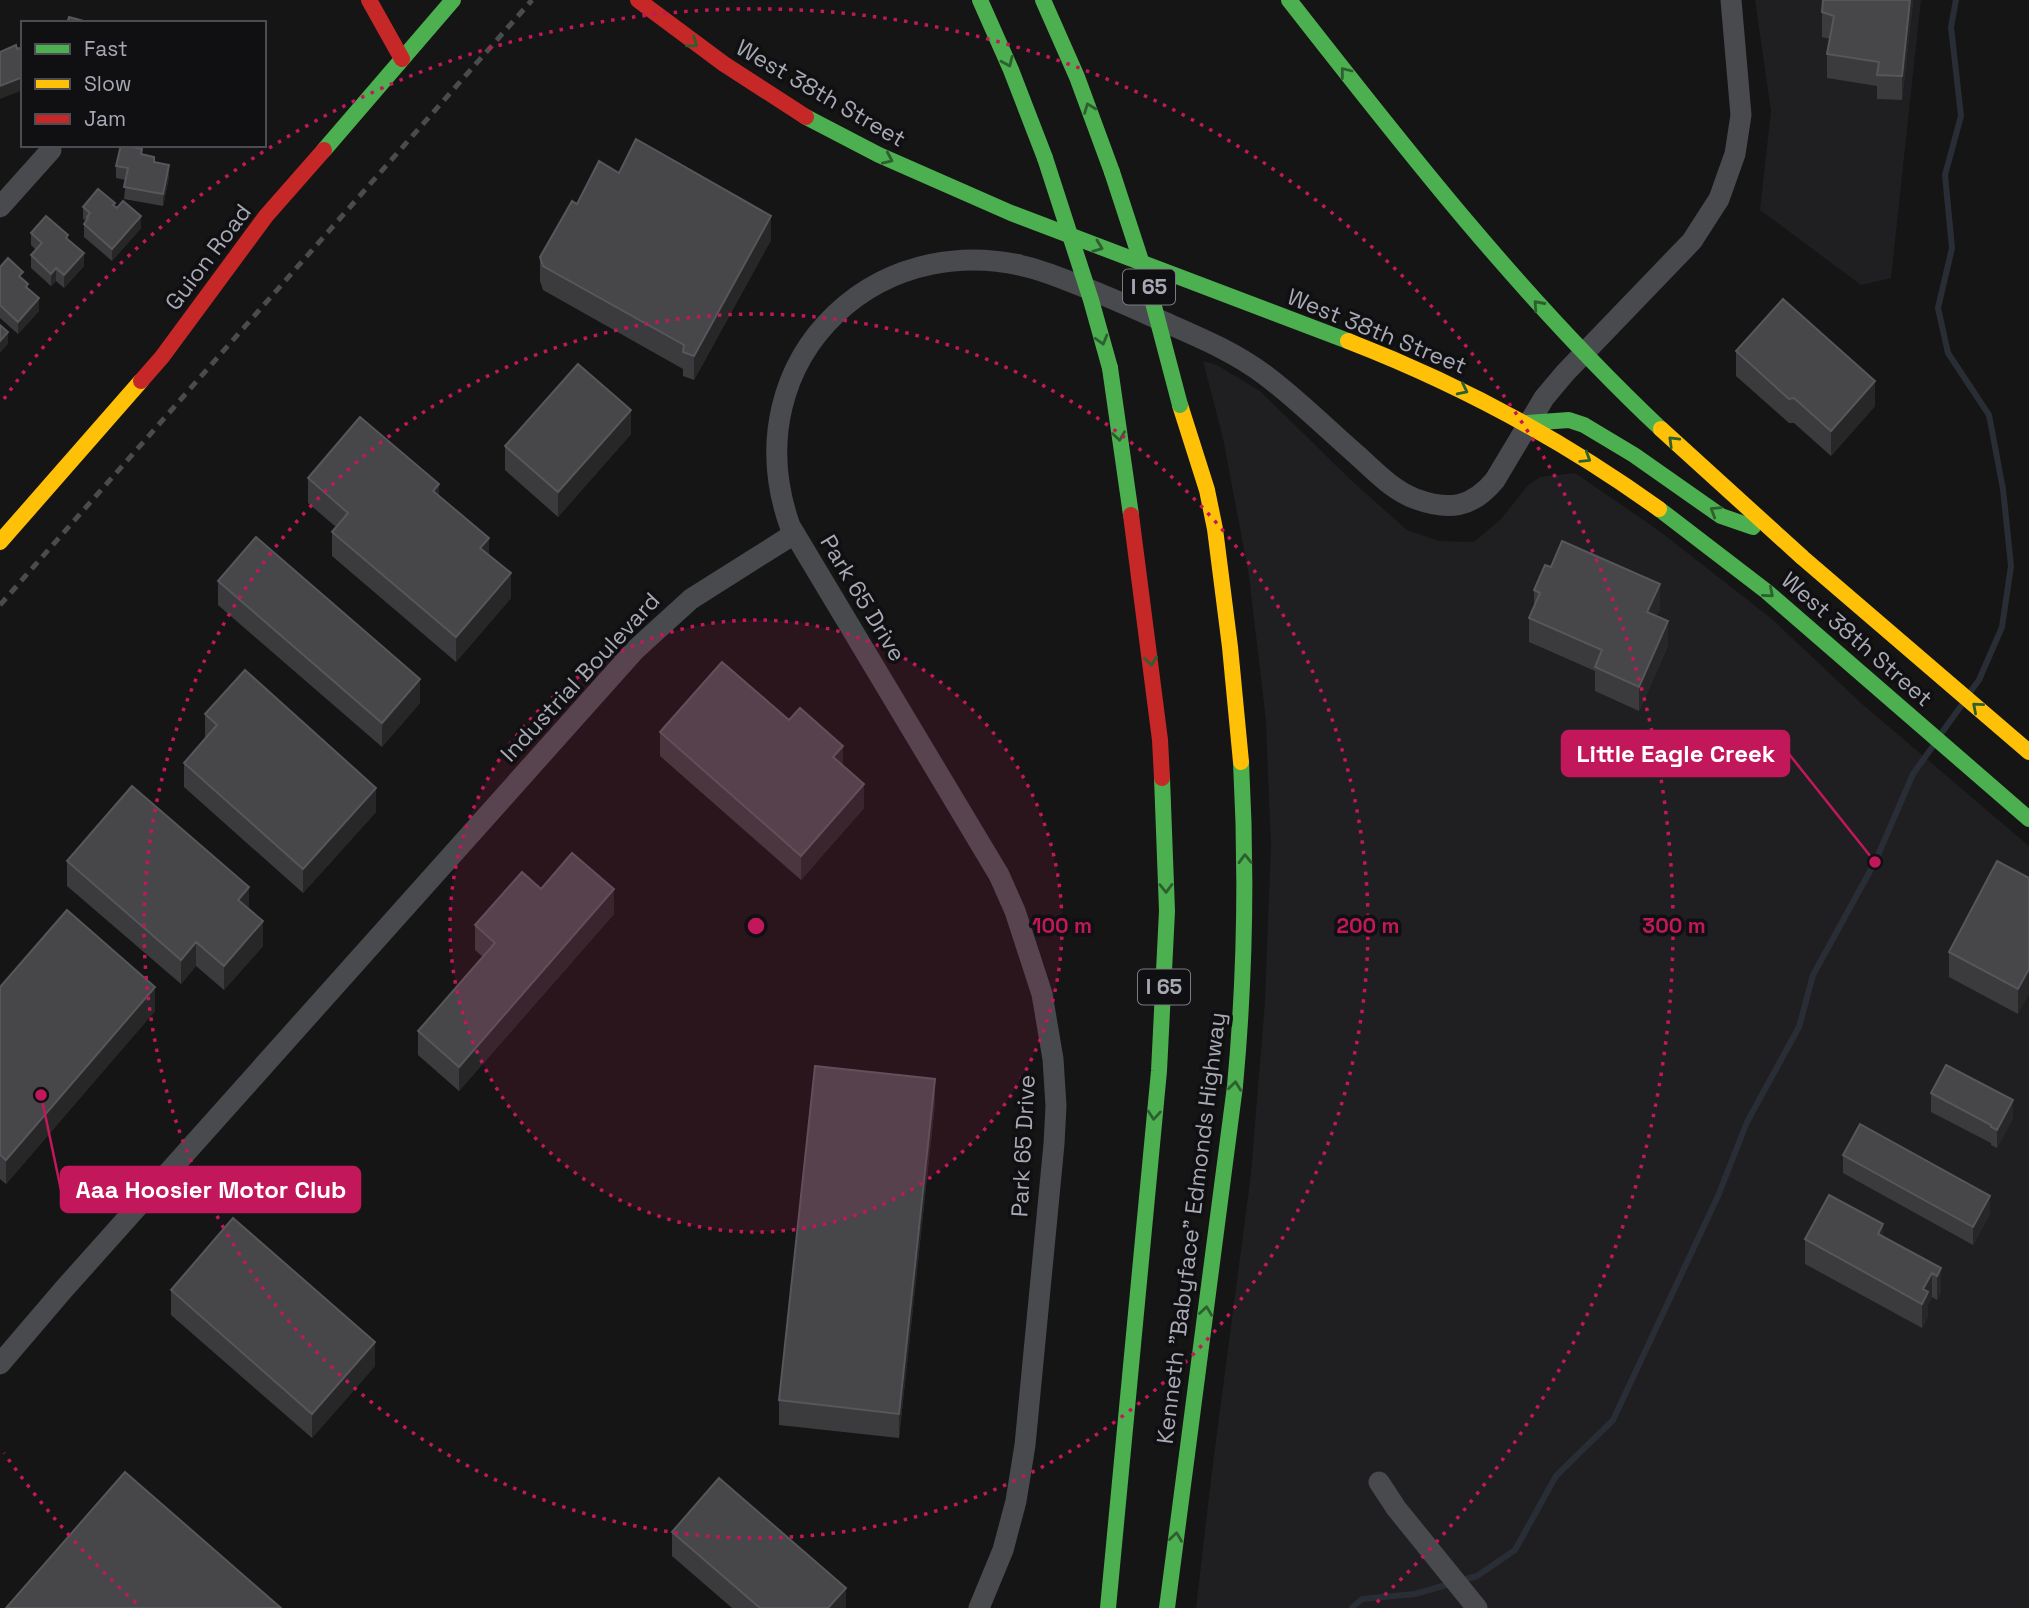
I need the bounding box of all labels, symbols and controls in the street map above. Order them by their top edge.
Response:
legend [21,21,266,147]
street label: West 38th Street [731,32,911,154]
text: Fast [84,35,128,62]
one-way arrow [685,35,698,47]
one-way arrow [1000,55,1014,68]
one-way arrow [1341,67,1354,80]
text: Slow [84,70,132,97]
one-way arrow [1083,102,1097,114]
text: Jam [84,105,126,132]
one-way arrow [881,151,893,165]
street label: Guion Road [158,198,258,316]
one-way arrow [1092,238,1104,252]
road number: I 65 [1123,270,1175,304]
street label: West 38th Street [1283,281,1471,381]
one-way arrow [1534,300,1546,313]
one-way arrow [1094,334,1109,346]
one-way arrow [1456,382,1468,396]
one-way arrow [1112,430,1127,442]
one-way arrow [1668,437,1681,450]
one-way arrow [1579,449,1592,462]
one-way arrow [1710,506,1723,519]
street label: Park 65 Drive [813,529,913,667]
street label: West 38th Street [1775,565,1939,713]
one-way arrow [1760,585,1773,597]
street label: Industrial Boulevard [494,586,666,768]
one-way arrow [1143,655,1158,667]
one-way arrow [1972,703,1985,715]
callout: Little Eagle Creek [1562,731,1789,776]
text: Little Eagle Creek [1577,738,1776,769]
one-way arrow [1237,853,1253,863]
one-way arrow [1159,882,1174,893]
text: 100 m [1032,912,1092,939]
text: 200 m [1337,912,1399,939]
text: 300 m [1642,912,1706,939]
centre of rings [744,914,768,938]
road number: I 65 [1138,970,1190,1004]
street label: Kenneth "Babyface" Edmonds Highway [1150,1010,1232,1446]
street label: Park 65 Drive [1004,1074,1042,1218]
one-way arrow [1227,1080,1242,1091]
one-way arrow [1147,1110,1162,1121]
callout: Aaa Hoosier Motor Club [61,1167,360,1212]
text: Aaa Hoosier Motor Club [76,1174,346,1205]
one-way arrow [1198,1305,1213,1317]
one-way arrow [1168,1531,1183,1543]

